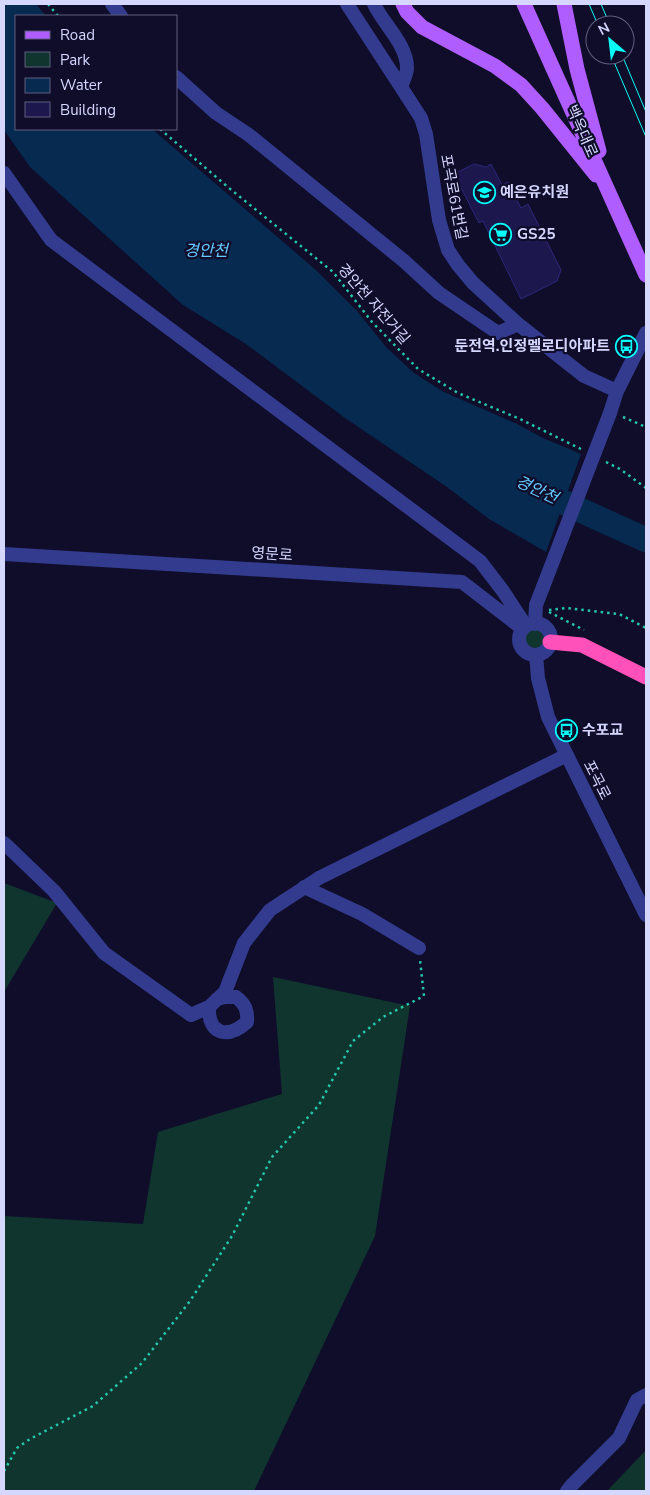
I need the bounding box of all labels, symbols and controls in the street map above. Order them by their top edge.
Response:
legend [15,15,178,130]
north arrow [585,15,635,65]
text: N [595,18,613,40]
text: Road [60,25,95,45]
text: Park [60,50,90,70]
text: Water [60,75,103,95]
text: Building [60,100,116,120]
street label: 백옥대로 [562,102,602,160]
street label: 포곡로61번길 [436,152,472,242]
school or university icon: 예은유치원 [472,180,496,204]
place label: 예은유치원 [500,182,569,202]
supermarket icon: GS25 [489,222,513,246]
place label: GS25 [517,224,556,244]
water label: 경안천 [184,240,230,262]
street label: 경안천 자전거길 [333,260,415,348]
bus stop icon: 둔전역.인정멜로디아파트 [614,334,638,358]
place label: 둔전역.인정멜로디아파트 [454,336,610,356]
water label: 경안천 [512,471,563,510]
street label: 영문로 [251,543,293,565]
bus stop icon: 수포교 [554,718,578,742]
place label: 수포교 [582,720,624,740]
street label: 포곡로 [579,757,615,803]

